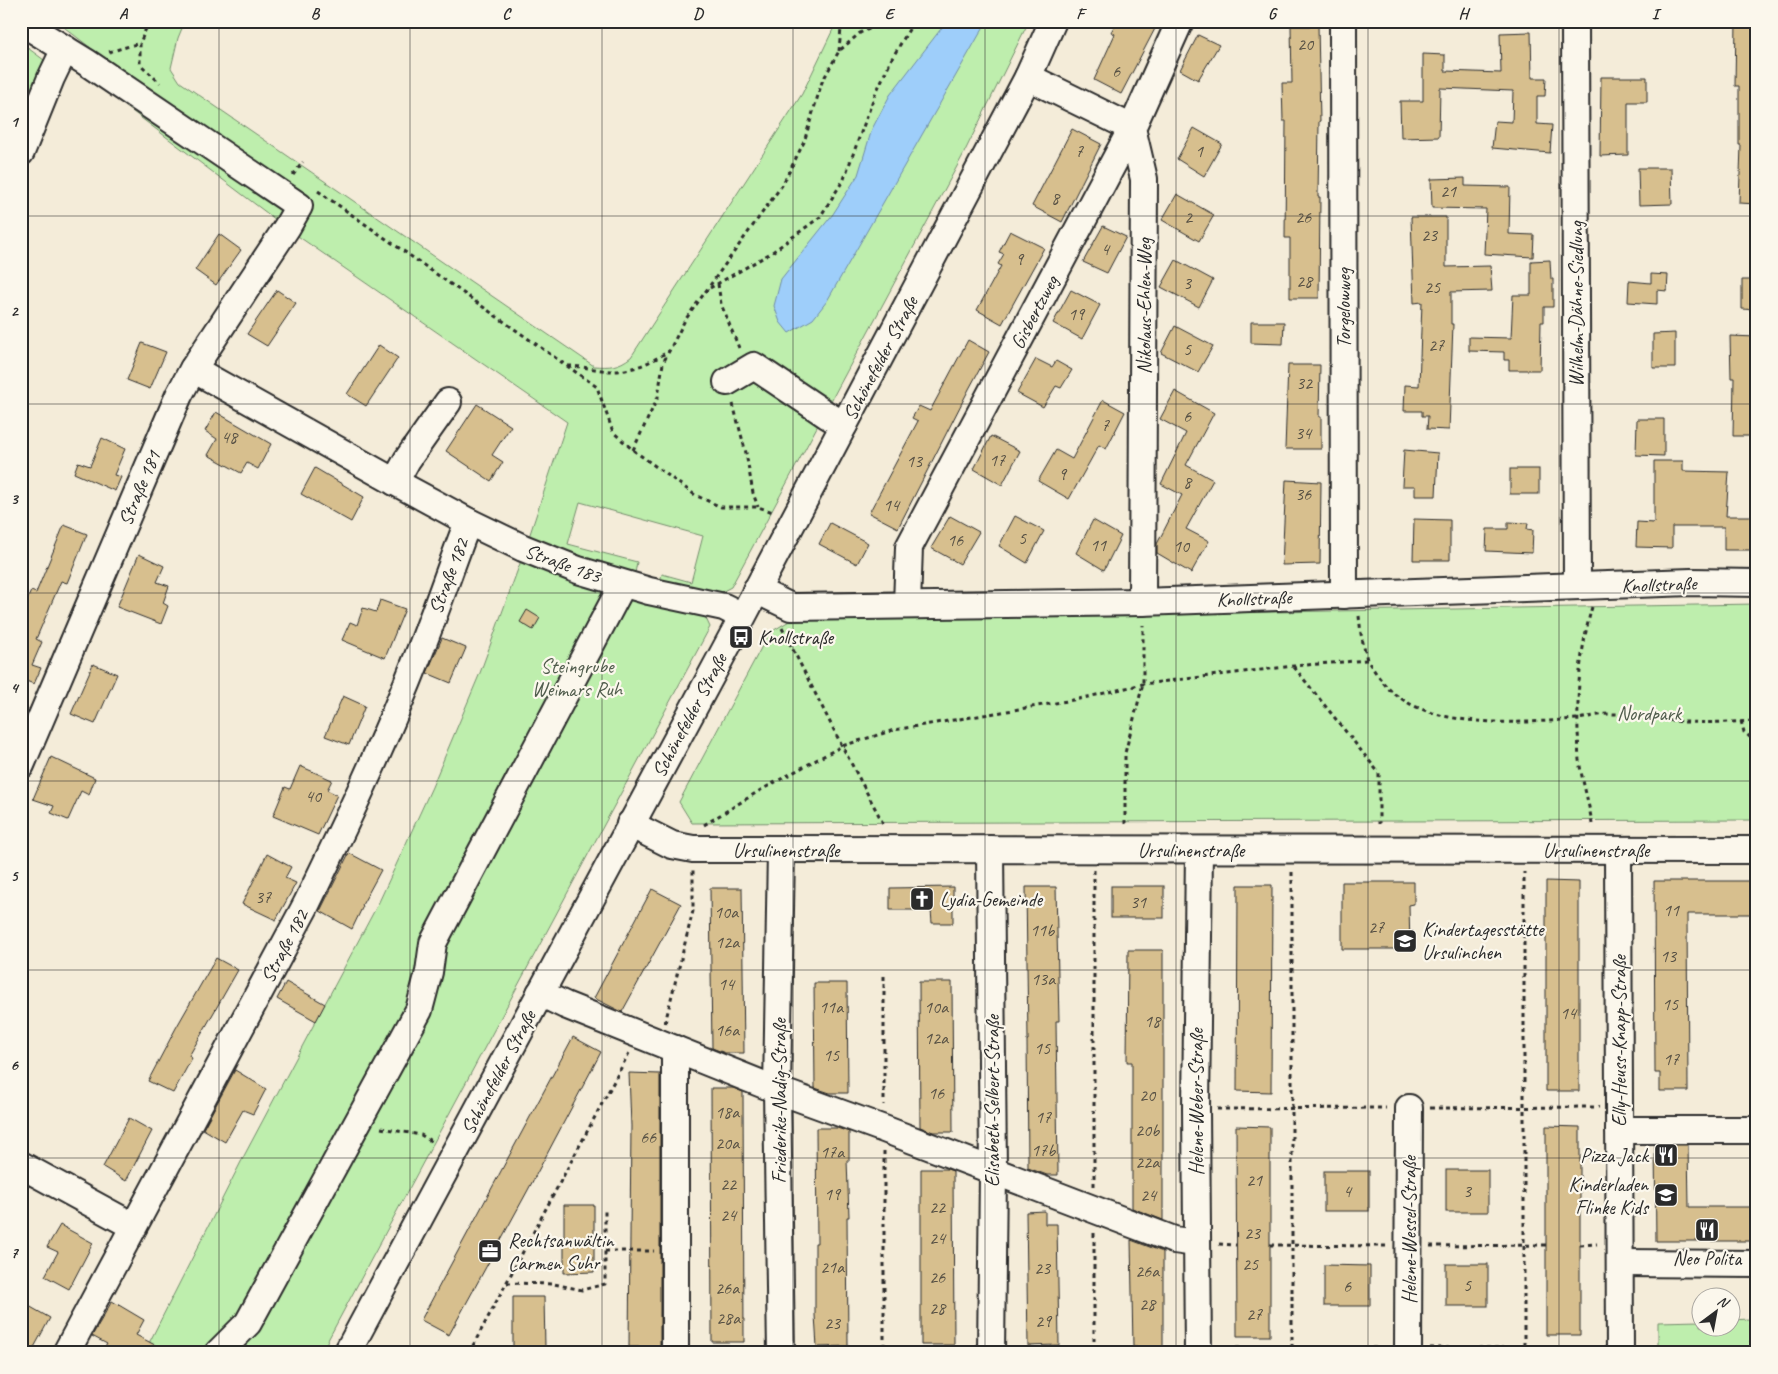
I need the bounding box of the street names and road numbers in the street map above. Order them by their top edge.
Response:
street label: Wilhelm-Dähne-Siedlung [1564,220,1589,387]
street label: Nikolaus-Ehlen-Weg [1132,237,1157,374]
street label: Torgelowweg [1331,266,1356,348]
street label: Gisbertzweg [1005,270,1065,353]
street label: Schönefelder Straße [837,291,924,425]
street label: Straße 181 [113,446,167,529]
street label: Straße 182 [423,533,475,618]
street label: Straße 183 [521,538,606,589]
street label: Knollstraße [1621,571,1698,598]
street label: Knollstraße [1216,585,1293,612]
street label: Schönefelder Straße [646,648,733,782]
street label: Ursulinenstraße [733,838,841,863]
street label: Ursulinenstraße [1138,838,1246,863]
street label: Ursulinenstraße [1543,838,1651,863]
street label: Straße 182 [255,904,315,987]
street label: Elly-Heuss-Knapp-Straße [1607,954,1632,1127]
street label: Schönefelder Straße [455,1005,542,1139]
street label: Elisabeth-Selbert-Straße [980,1013,1005,1187]
street label: Friederike-Nadig-Straße [767,1017,792,1184]
street label: Helene-Weber-Straße [1184,1027,1209,1176]
street label: Helene-Wessel-Straße [1397,1154,1422,1304]

